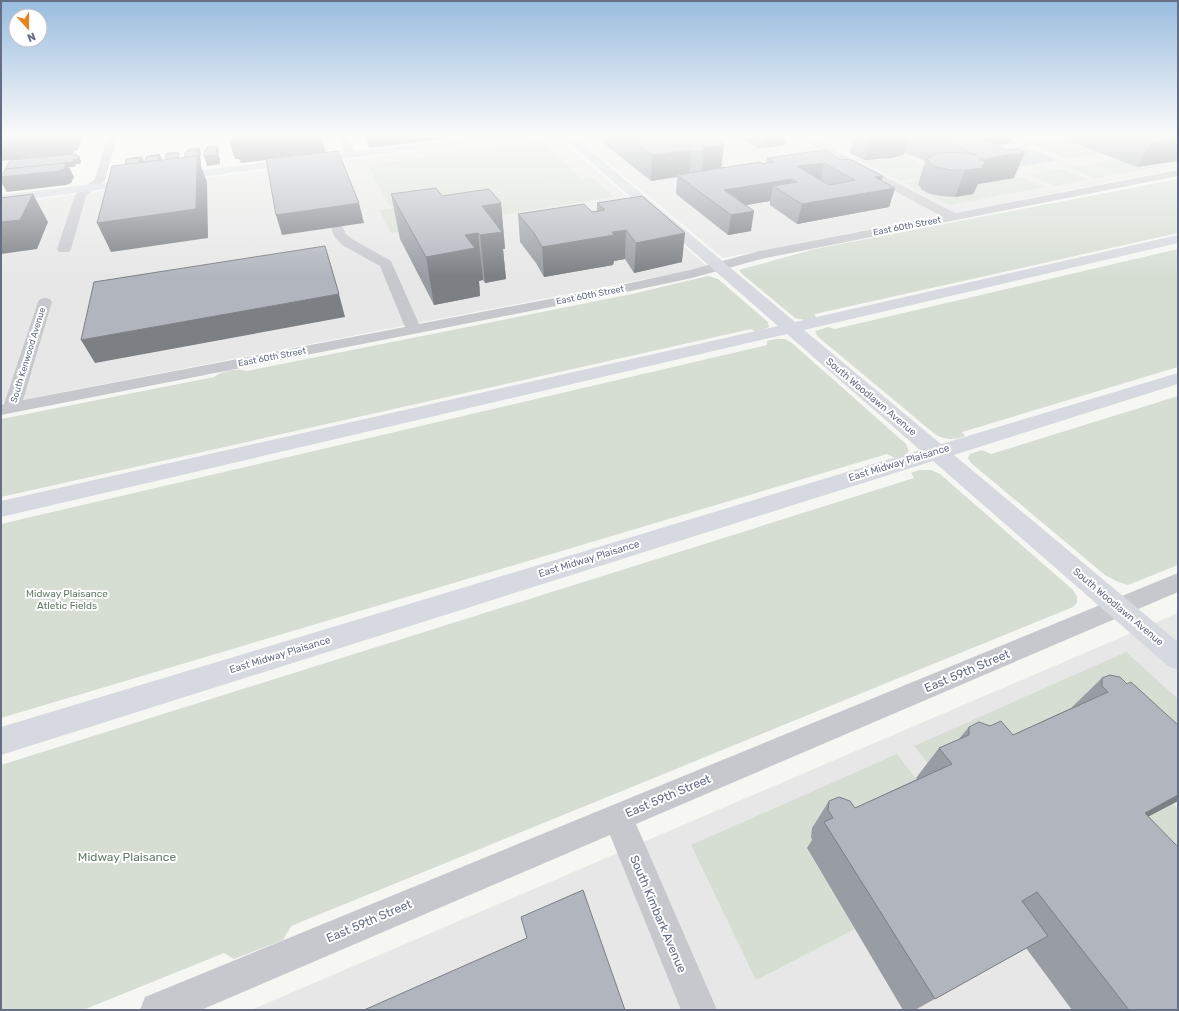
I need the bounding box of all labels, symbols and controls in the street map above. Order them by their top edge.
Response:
north arrow [8,8,48,48]
text: N [25,29,37,44]
street label: East 60th Street [872,214,942,238]
street label: East 60th Street [555,283,625,307]
street label: South Kenwood Avenue [9,306,47,404]
street label: East 60th Street [237,345,307,369]
street label: South Woodlawn Avenue [823,356,919,439]
street label: East Midway Plaisance [847,442,951,484]
street label: East Midway Plaisance [537,538,641,580]
street label: South Woodlawn Avenue [1070,566,1166,649]
park label: Midway Plaisance Atletic Fields [26,588,108,612]
street label: East Midway Plaisance [228,634,332,676]
street label: East 59th Street [922,647,1012,695]
street label: East 59th Street [623,772,713,820]
park label: Midway Plaisance [78,850,176,864]
street label: South Kimbark Avenue [627,853,689,975]
street label: East 59th Street [324,897,414,945]

